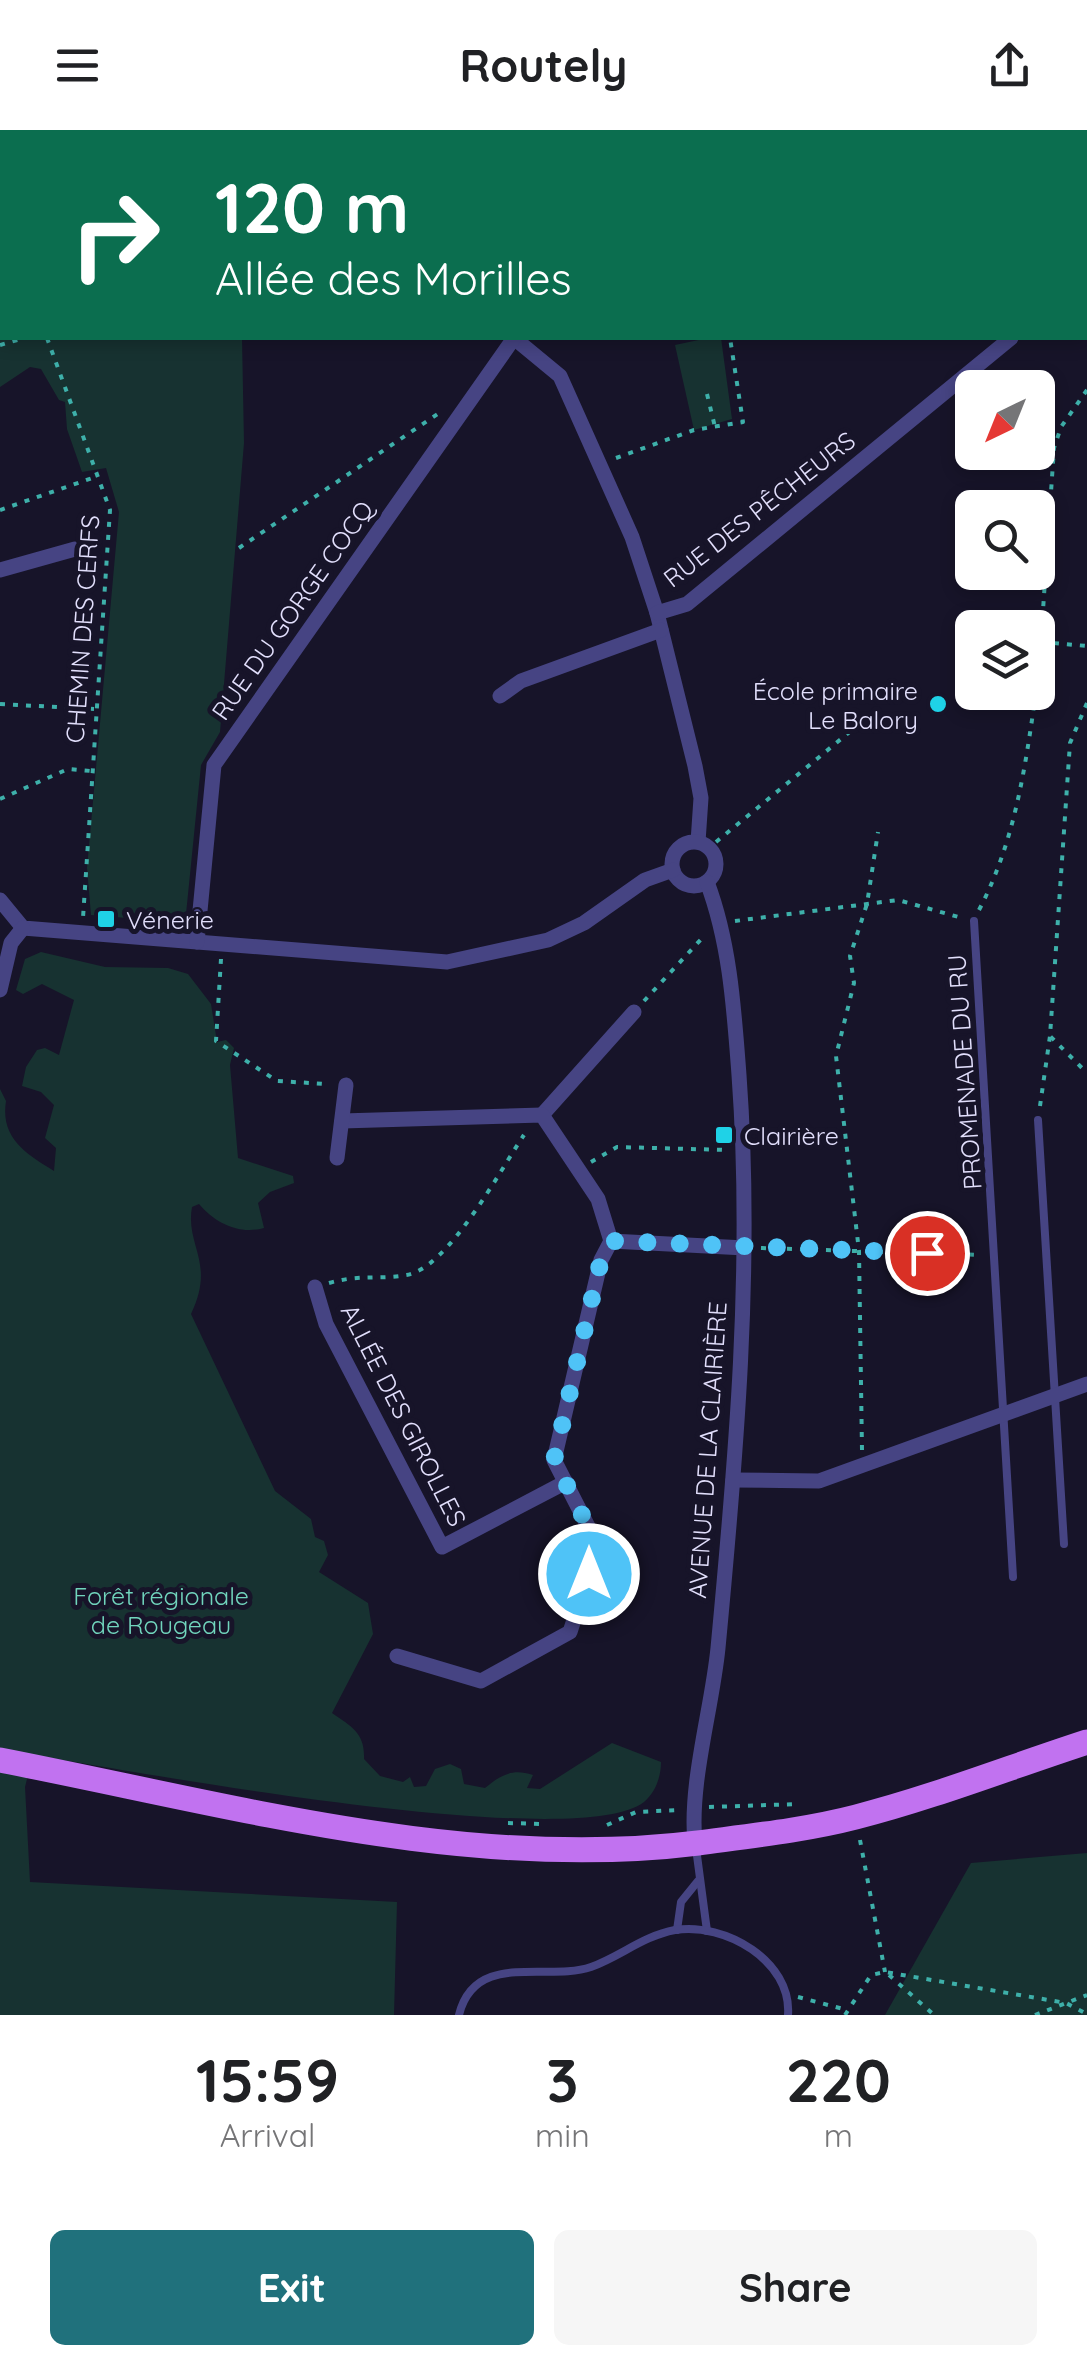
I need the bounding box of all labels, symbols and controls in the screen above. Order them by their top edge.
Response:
text: Routely [460,37,627,93]
icon: menu [50,38,105,93]
icon: share [982,38,1037,93]
text: 120 m [215,163,409,251]
icon: right [50,170,180,300]
text: Allée des Morilles [215,250,572,306]
north arrow [955,370,1055,470]
map controls [955,370,1055,710]
street label: RUE DES PÊCHEURS [657,425,861,593]
button: search [955,490,1055,590]
street label: RUE DU GORGE COCQ [205,494,380,726]
street label: CHEMIN DES CERFS [59,514,105,744]
button: layers [955,610,1055,710]
place label: École primaire Le Balory [753,675,918,735]
marker: École primaire Le Balory [927,693,949,715]
place label: Vénerie [126,904,214,935]
marker: Vénerie [95,908,117,930]
street label: PROMENADE DU RU [940,953,988,1191]
place label: Clairière [744,1120,839,1151]
marker: Clairière [713,1124,735,1146]
pin [885,1211,970,1296]
icon: arrive [900,1226,955,1281]
street label: ALLÉE DES GIROLLES [335,1299,473,1531]
street label: AVENUE DE LA CLAIRIÈRE [681,1301,733,1599]
position arrow [537,1522,641,1626]
park label: Forêt régionale de Rougeau [73,1580,249,1640]
text: 15:59 [196,2042,339,2117]
text: 3 [546,2042,578,2117]
text: 220 [786,2042,891,2117]
text: Arrival [220,2115,315,2155]
text: min [535,2115,590,2155]
text: m [824,2115,853,2155]
button: Exit [50,2230,534,2345]
button: Share [554,2230,1037,2345]

